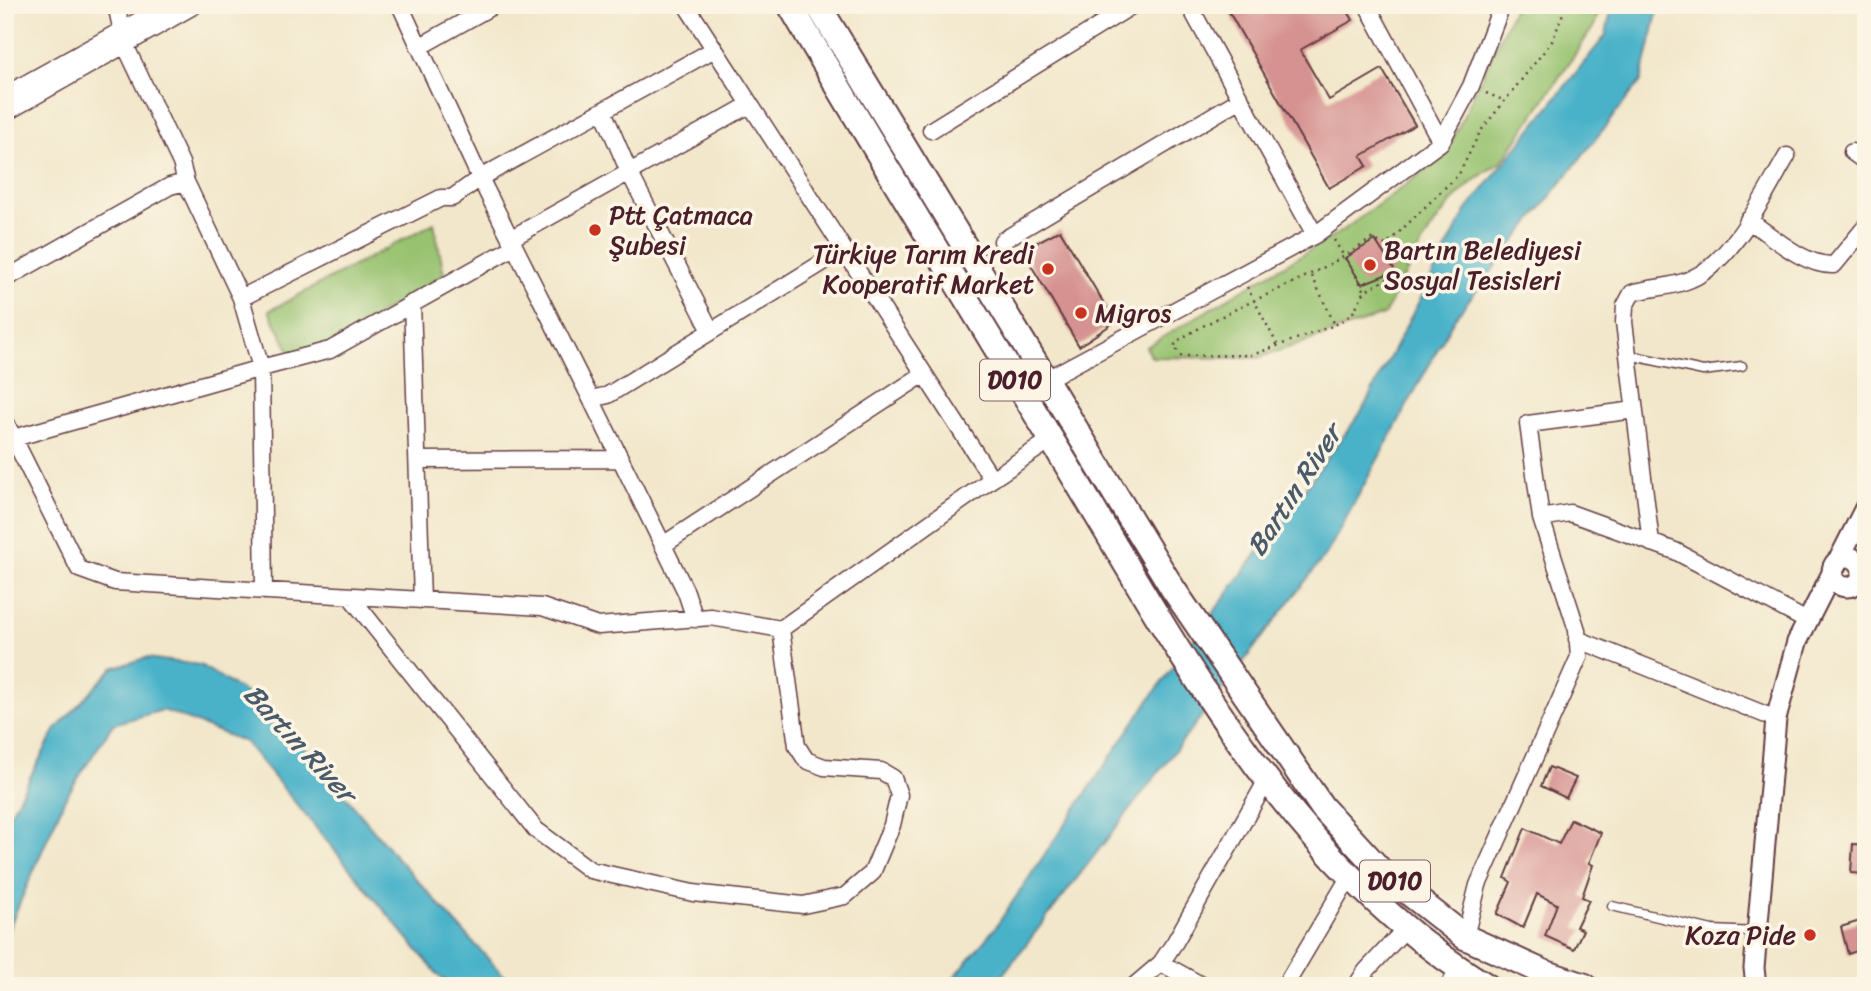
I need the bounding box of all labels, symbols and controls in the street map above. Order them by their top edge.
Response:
place label: Ptt Çatmaca Şubesi [609,192,753,268]
marker: Ptt Çatmaca Şubesi [587,222,603,238]
place label: Bartın Belediyesi Sosyal Tesisleri [1384,227,1582,303]
place label: Türkiye Tarım Kredi Kooperatif Market [812,231,1035,307]
marker: Bartın Belediyesi Sosyal Tesisleri [1362,257,1378,273]
marker: Türkiye Tarım Kredi Kooperatif Market [1040,261,1056,277]
place label: Migros [1095,290,1171,336]
marker: Migros [1073,305,1089,321]
road number: D010 [980,360,1050,400]
water label: Bartın River [1233,410,1358,566]
water label: Bartın River [231,672,372,818]
road number: D010 [1360,860,1430,902]
place label: Koza Pide [1685,912,1796,958]
marker: Koza Pide [1802,927,1818,943]

